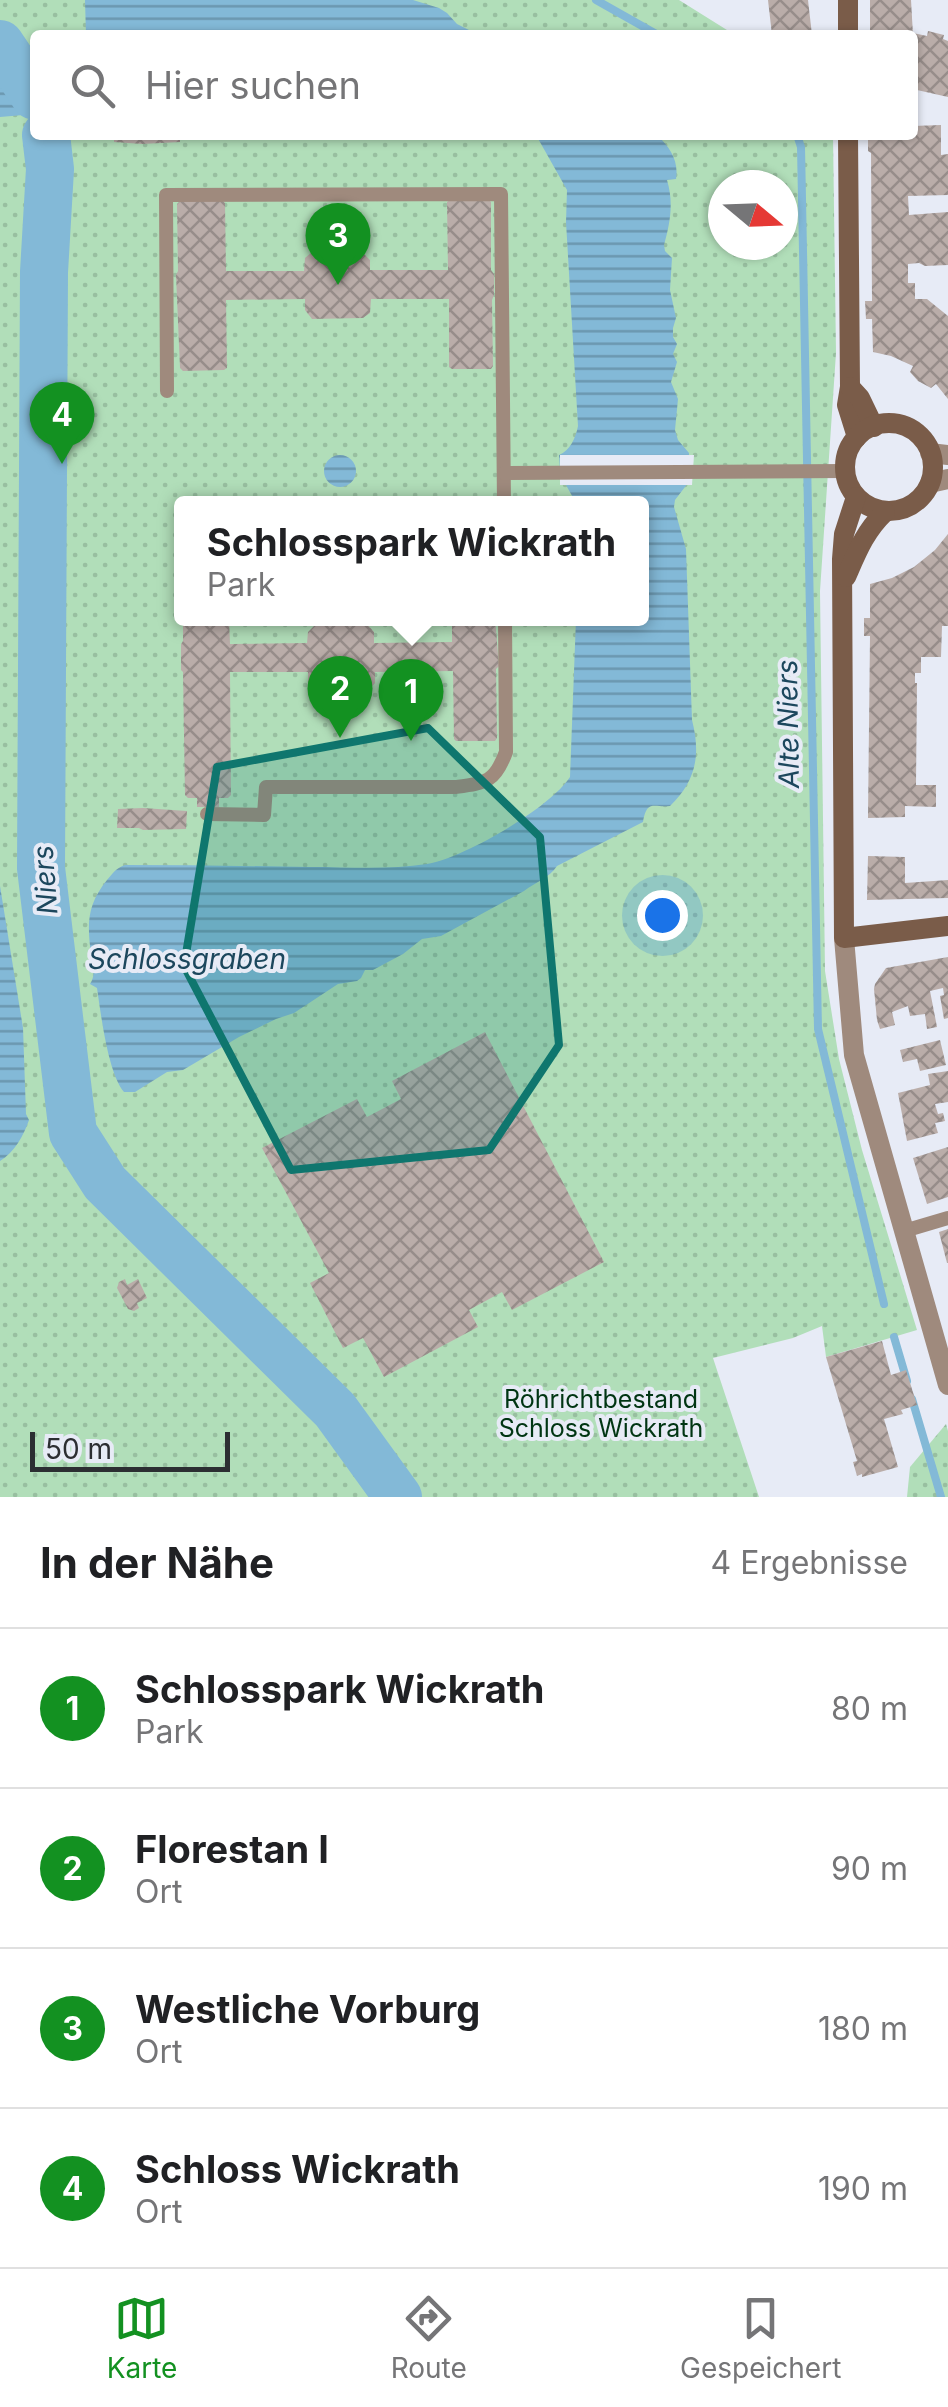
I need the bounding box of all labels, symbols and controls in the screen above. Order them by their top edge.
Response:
search box [30,30,918,140]
icon: search [65,58,120,113]
text: Hier suchen [145,62,361,108]
north arrow [708,170,798,260]
pin: 3 [306,202,370,285]
pin: 4 [30,382,94,464]
popup [174,496,649,626]
text: Schlosspark Wickrath [207,519,616,565]
text: Park [207,565,275,604]
pin: 2 [308,656,372,738]
pin: 1 [378,658,444,741]
water label: Alte Niers [770,659,806,790]
water label: Niers [26,844,64,916]
your location [637,890,688,941]
water label: Schlossgraben [88,942,286,976]
park label: Röhrichtbestand Schloss Wickrath [499,1384,703,1443]
scale bar [30,1427,230,1472]
text: 50 m [45,1432,112,1466]
text: In der Nähe [40,1537,274,1588]
text: 4 Ergebnisse [711,1543,908,1582]
text: Schlosspark Wickrath [135,1666,544,1712]
text: 1 [66,1689,79,1728]
text: 80 m [831,1689,908,1728]
text: Park [135,1712,204,1751]
text: Florestan I [135,1826,329,1872]
text: 2 [62,1849,83,1888]
text: 90 m [831,1849,908,1888]
text: Ort [135,1872,182,1911]
text: Westliche Vorburg [135,1986,480,2032]
text: 3 [62,2009,83,2048]
text: 180 m [818,2009,908,2048]
text: Ort [135,2032,182,2071]
text: Schloss Wickrath [135,2146,460,2192]
text: 4 [62,2169,83,2208]
text: 190 m [818,2169,908,2208]
text: Ort [135,2192,182,2231]
tab: Karte [107,2291,177,2385]
tab: Route [391,2291,467,2385]
tab: Gespeichert [680,2291,841,2385]

